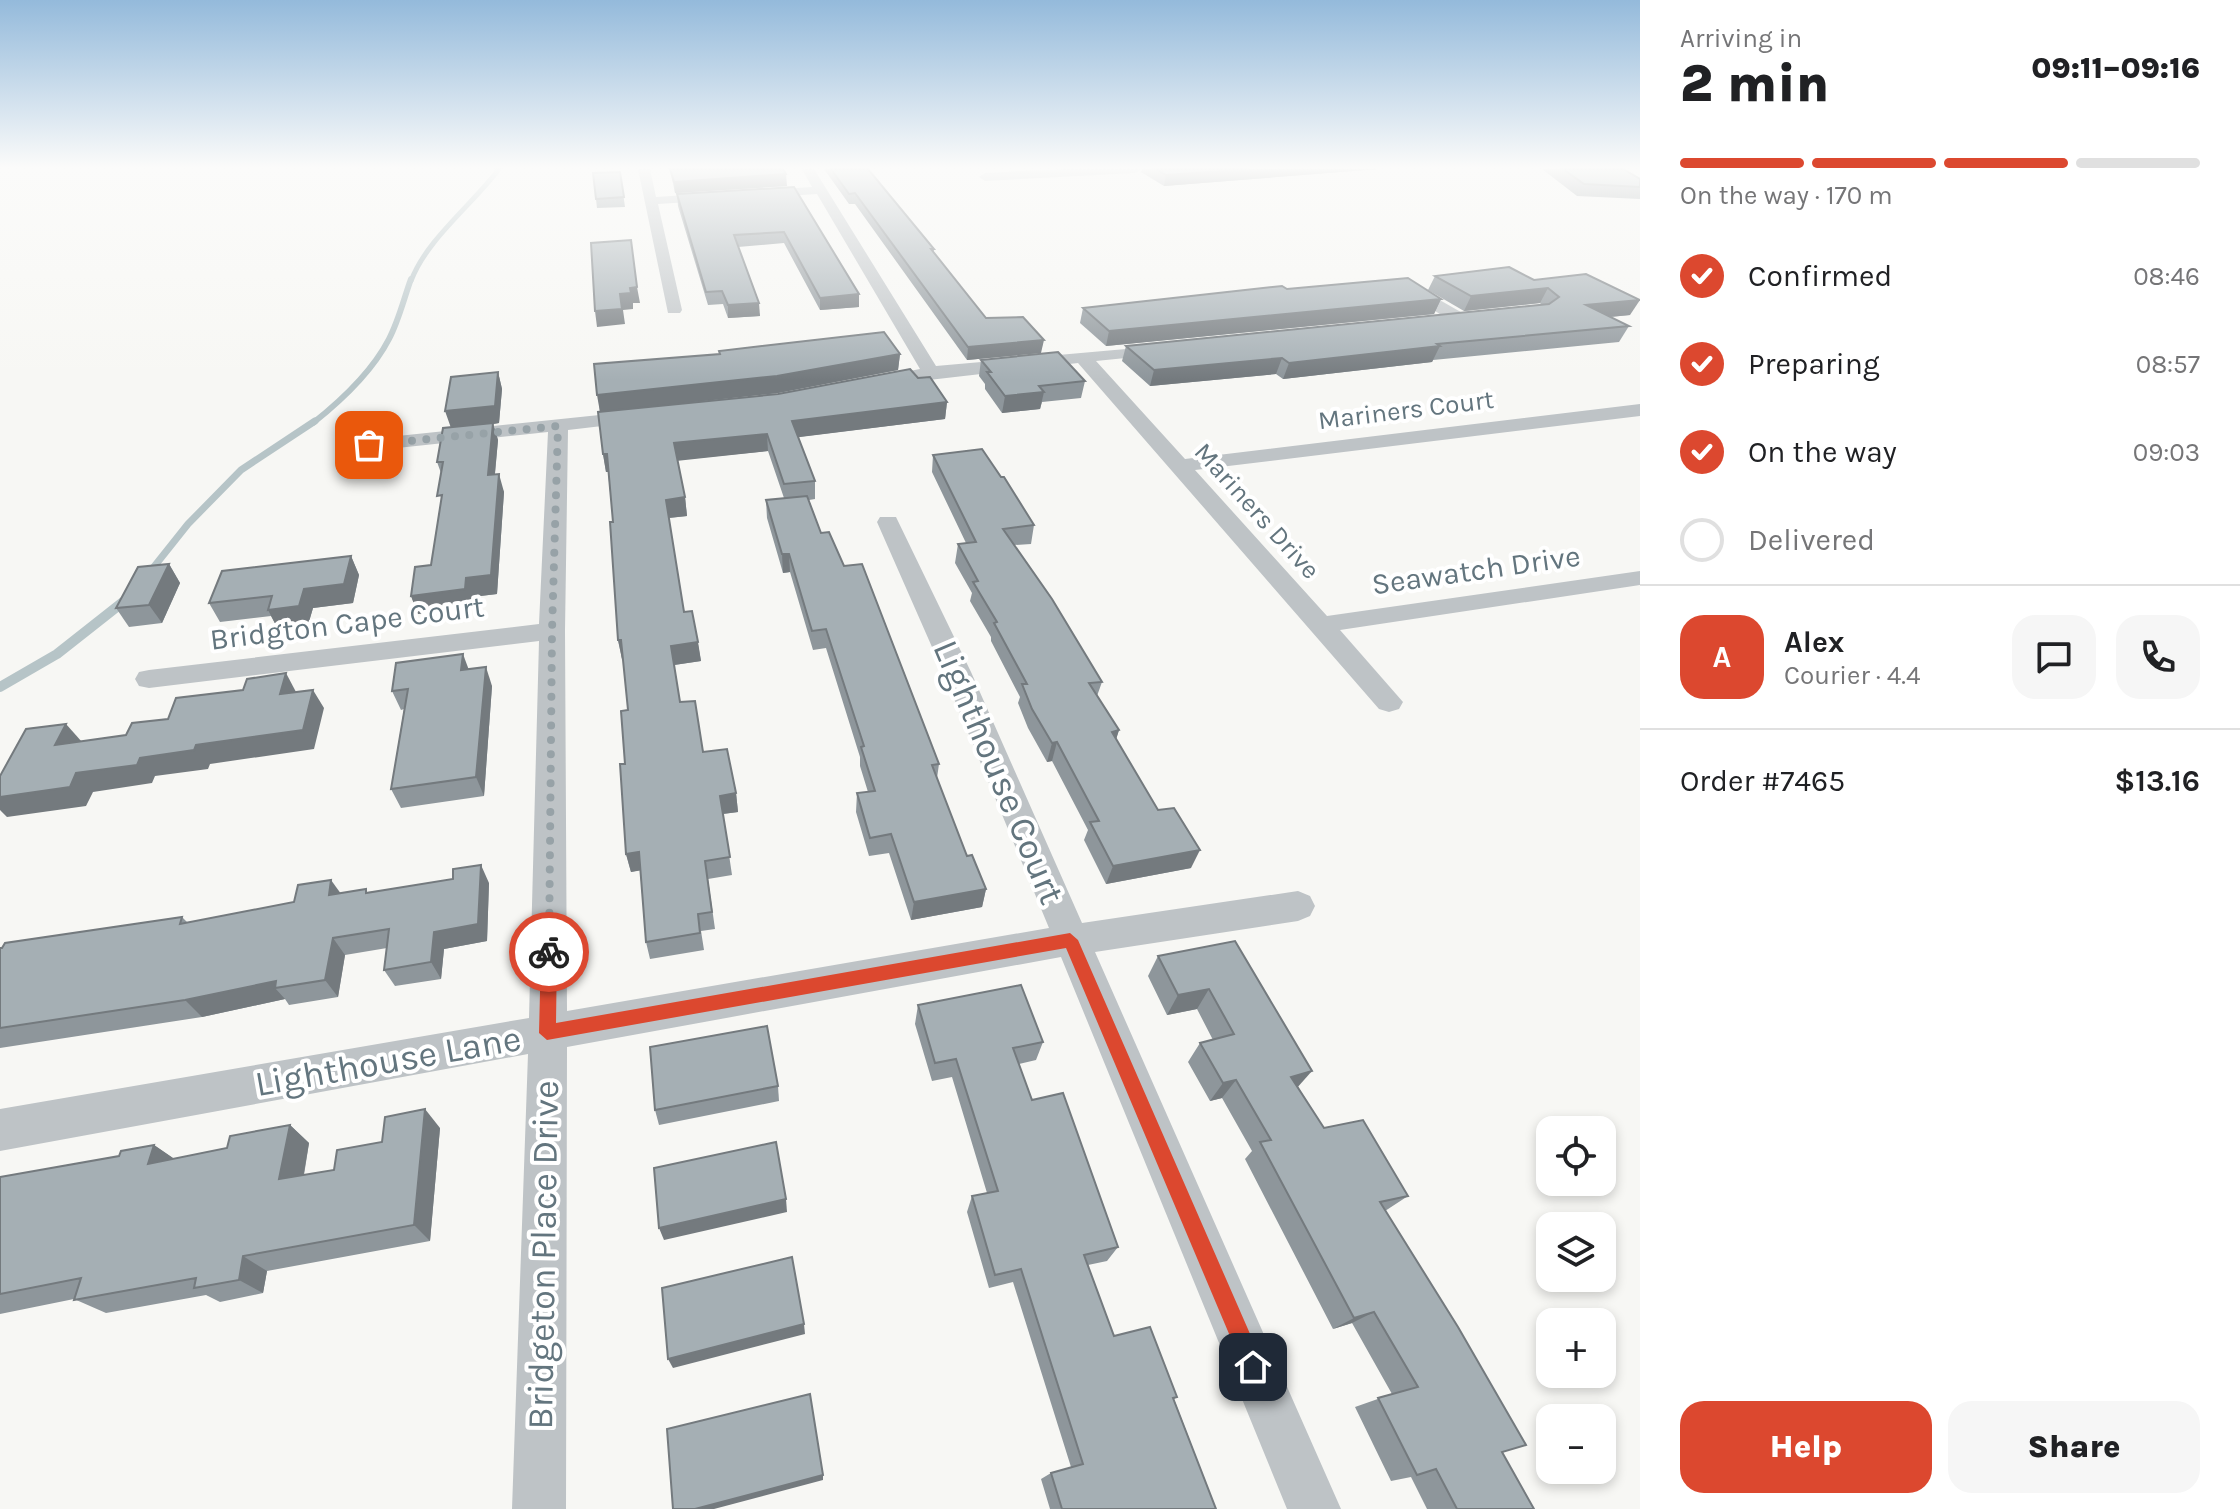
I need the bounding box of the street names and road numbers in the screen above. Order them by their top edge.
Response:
street label: Mariners Court [1316,384,1496,436]
street label: Mariners Drive [1188,437,1326,585]
street label: Seawatch Drive [1369,538,1583,602]
street label: Bridgton Cape Court [208,588,486,658]
street label: Lighthouse Court [924,634,1074,910]
street label: Lighthouse Lane [252,1017,524,1105]
street label: Bridgeton Place Drive [519,1080,567,1430]

